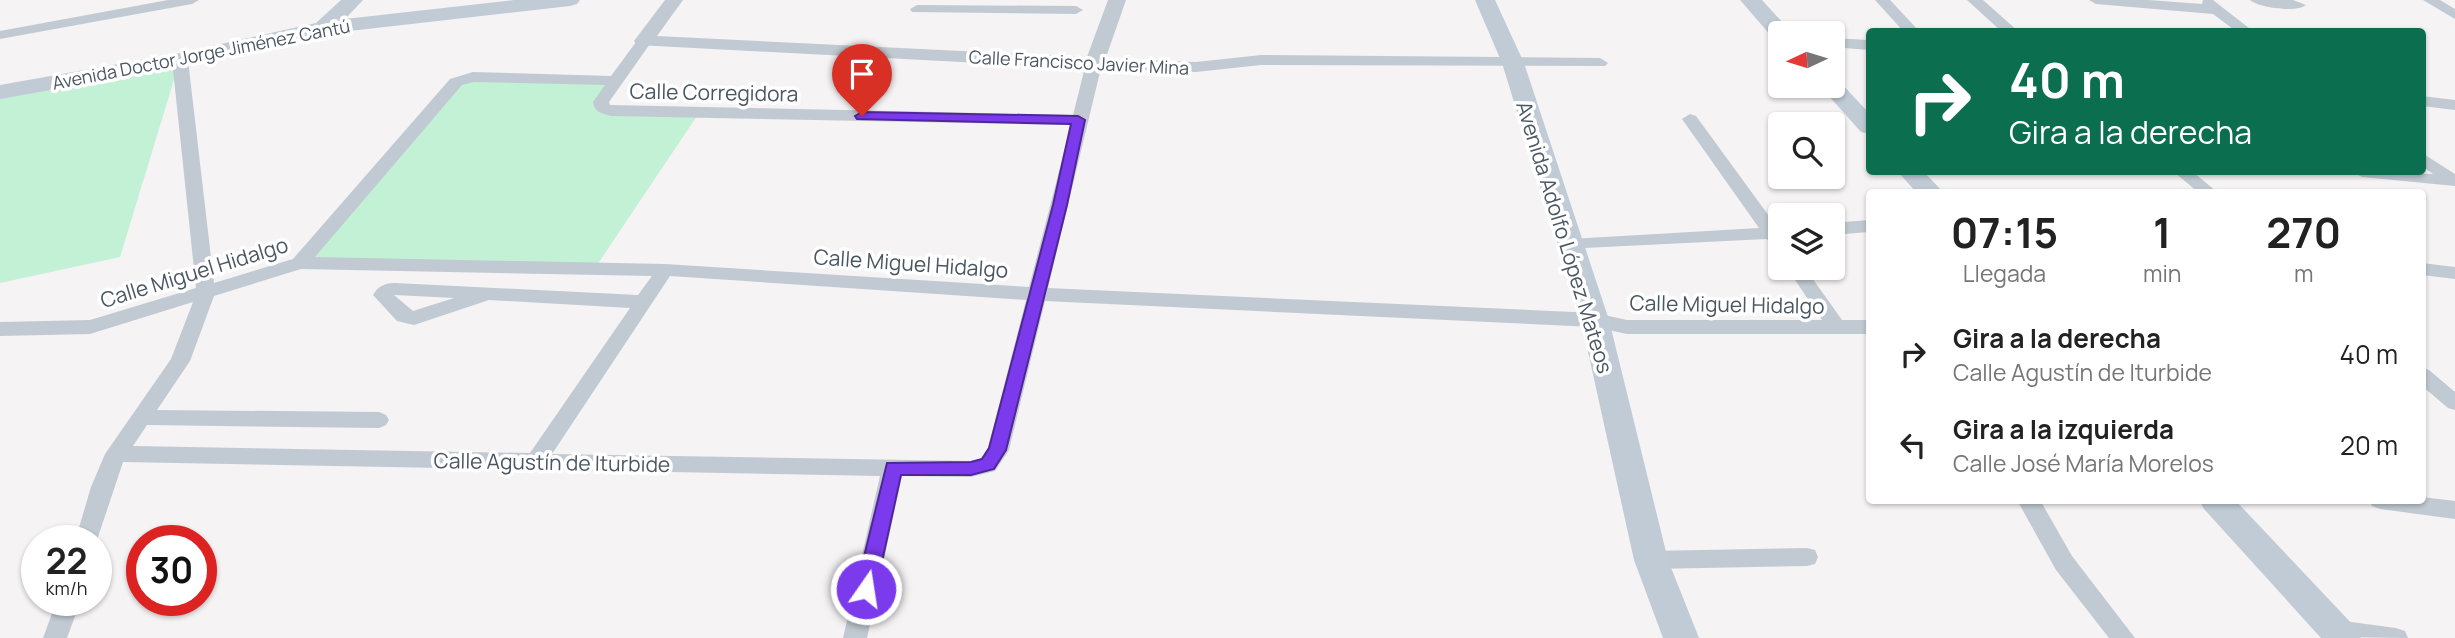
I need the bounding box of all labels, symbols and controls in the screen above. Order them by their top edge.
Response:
street label: Avenida Doctor Jorge Jiménez Cantú [50,13,352,95]
north arrow [1768,21,1844,98]
map controls [1768,21,1845,280]
pin [832,44,892,116]
street label: Calle Francisco Javier Mina [968,44,1190,80]
text: 40 m [2009,46,2125,113]
icon: arrive [843,55,881,93]
icon: right [1894,56,1985,147]
street label: Calle Corregidora [629,77,799,107]
street label: Avenida Adolfo López Mateos [1510,98,1620,376]
text: Gira a la derecha [2009,110,2252,154]
button: search [1768,112,1845,189]
button: layers [1768,203,1845,280]
text: 07:15 [1951,203,2058,261]
text: 1 [2153,203,2171,261]
text: 270 [2266,203,2341,261]
street label: Calle Miguel Hidalgo [97,230,291,314]
street label: Calle Miguel Hidalgo [813,242,1009,284]
text: Llegada [1963,257,2046,289]
text: min [2143,257,2181,289]
text: m [2294,257,2313,289]
street label: Calle Miguel Hidalgo [1629,288,1825,320]
text: Gira a la derecha [1953,320,2161,356]
icon: right [1894,335,1932,373]
text: 40 m [2340,336,2398,372]
text: Calle Agustín de Iturbide [1953,356,2212,388]
text: Gira a la izquierda [1953,411,2174,447]
icon: left [1894,426,1932,464]
text: 20 m [2340,427,2398,463]
street label: Calle Agustín de Iturbide [434,446,670,478]
text: Calle José María Morelos [1953,447,2214,479]
speed limit sign: 30 [126,525,217,616]
text: 22 [46,537,87,585]
position arrow [829,552,903,626]
text: km/h [46,576,87,600]

